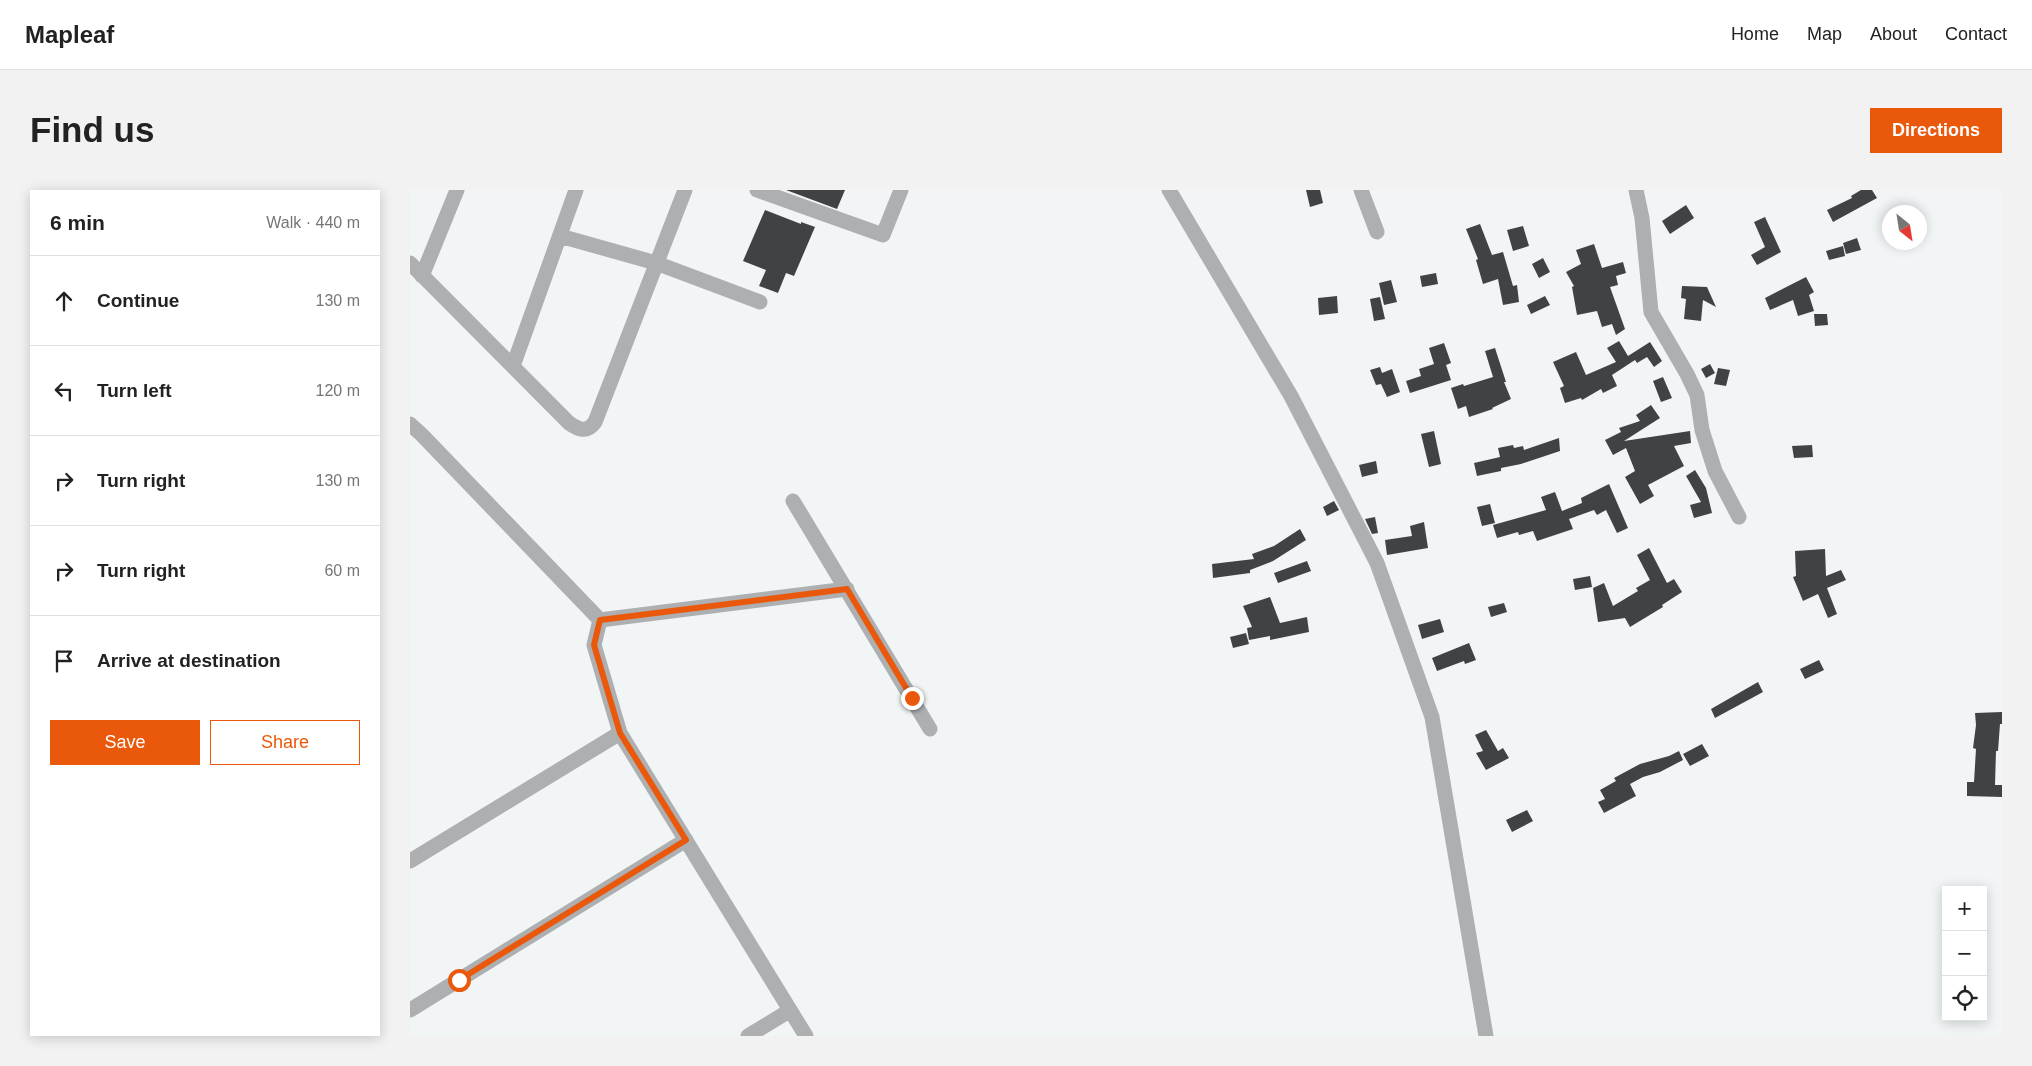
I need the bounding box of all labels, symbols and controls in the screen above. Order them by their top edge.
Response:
text: Mapleaf [25,21,114,48]
text: Home [1731,24,1779,44]
text: Map [1807,24,1842,44]
text: About [1870,24,1917,44]
text: Contact [1945,24,2007,44]
button: Directions [1870,108,2002,153]
text: Find us [30,110,154,149]
north arrow [1882,205,1927,250]
text: 6 min [50,211,105,234]
text: Walk · 440 m [266,214,360,231]
icon: ahead [50,287,78,315]
text: Continue [97,290,179,311]
text: 130 m [316,292,360,309]
icon: left [50,377,78,405]
text: Turn left [97,380,172,401]
text: 120 m [316,382,360,399]
icon: right [50,467,78,495]
text: Turn right [97,470,185,491]
text: 130 m [316,472,360,489]
icon: right [50,557,78,585]
text: Turn right [97,560,185,581]
text: 60 m [324,562,360,579]
icon: arrive [50,647,78,675]
text: Arrive at destination [97,650,281,671]
route end [901,687,924,710]
button: Save [50,720,200,765]
button: Share [210,720,360,765]
map controls [1942,886,1987,1021]
button: + [1942,886,1987,931]
button: − [1942,931,1987,976]
route start [448,969,471,992]
button: locate [1942,976,1987,1021]

